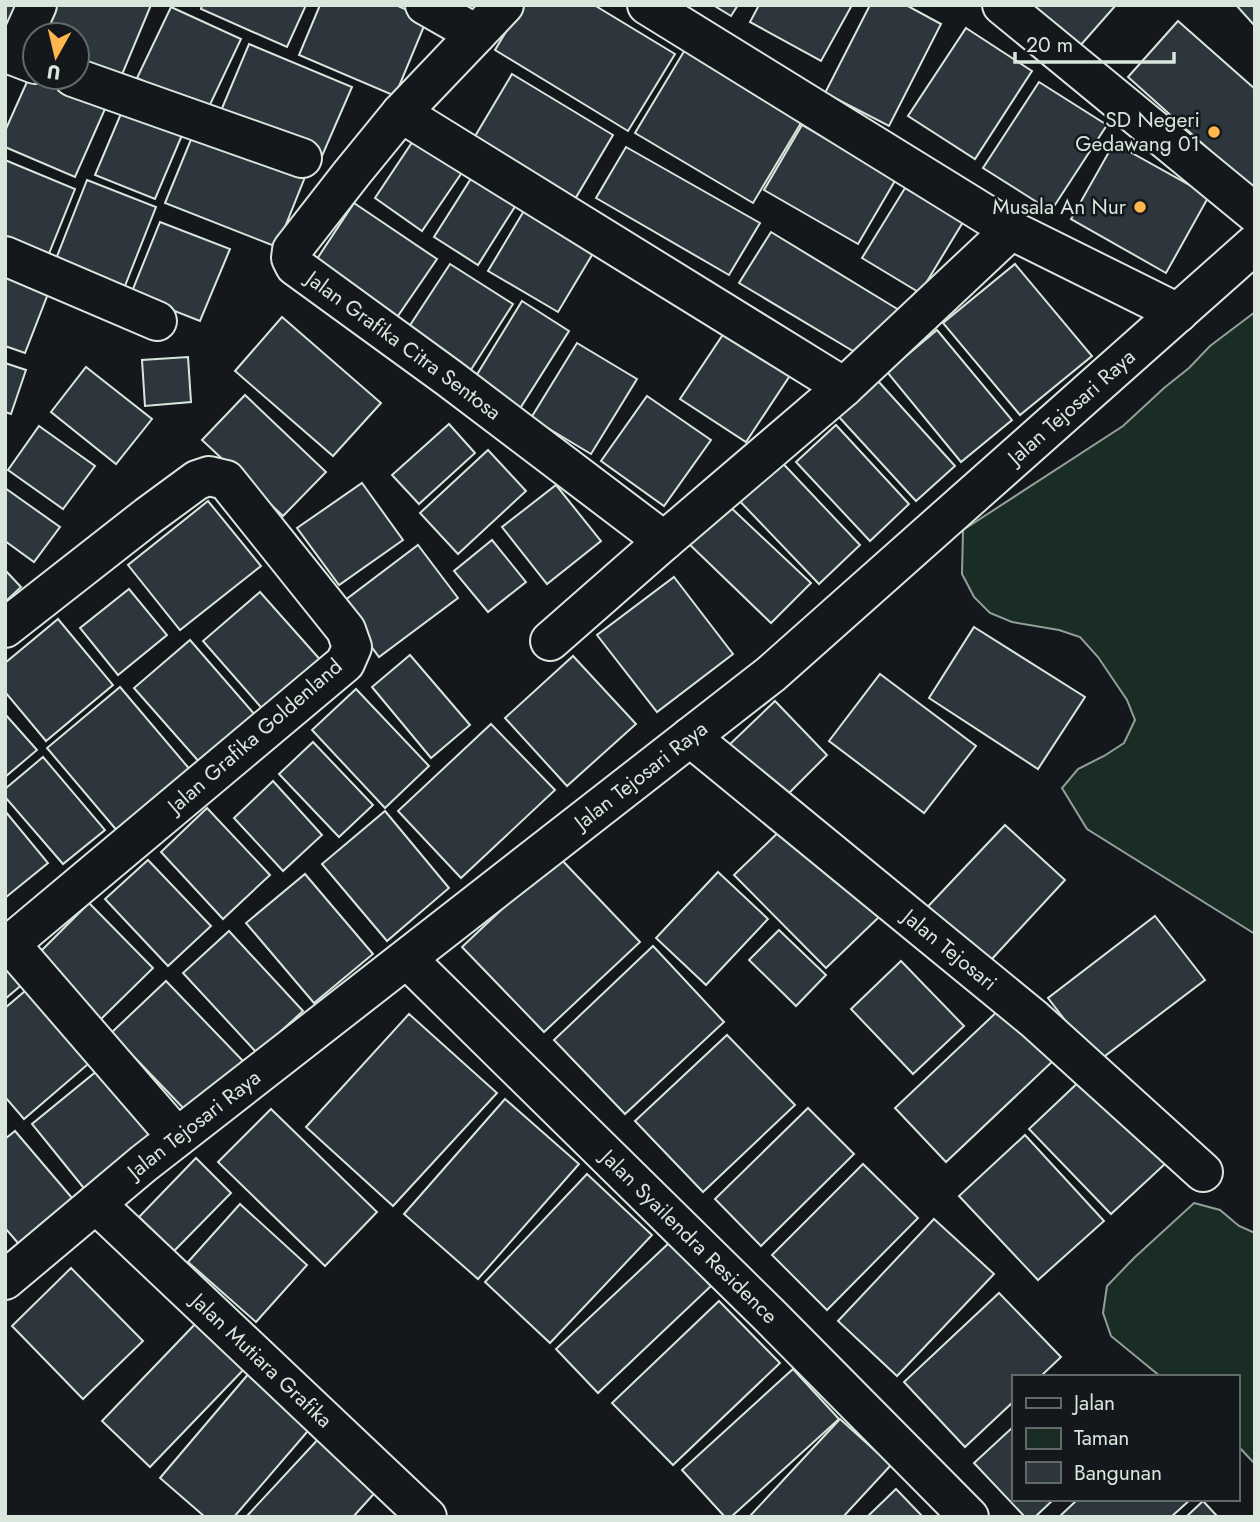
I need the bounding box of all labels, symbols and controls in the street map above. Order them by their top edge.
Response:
north arrow [21,21,91,91]
scale bar [1015,21,1174,65]
text: 20 m [1026,30,1073,60]
text: U [45,58,62,87]
place label: SD Negeri Gedawang 01 [1075,105,1200,159]
marker: SD Negeri Gedawang 01 [1206,124,1222,140]
place label: Musala An Nur [992,192,1127,222]
marker: Musala An Nur [1132,199,1148,215]
street label: Jalan Grafika Citra Sentosa [298,262,507,427]
street label: Jalan Tejosari Raya [999,342,1142,474]
street label: Jalan Grafika Goldenland [159,652,349,822]
street label: Jalan Tejosari Raya [566,714,714,839]
street label: Jalan Tejosari [894,900,1003,998]
street label: Jalan Tejosari Raya [119,1063,267,1188]
street label: Jalan Syailendra Residence [592,1141,785,1331]
street label: Jalan Mutiara Grafika [182,1284,339,1435]
legend [1012,1375,1239,1501]
text: Jalan [1071,1388,1115,1418]
text: Taman [1074,1423,1129,1453]
text: Bangunan [1074,1458,1162,1488]

